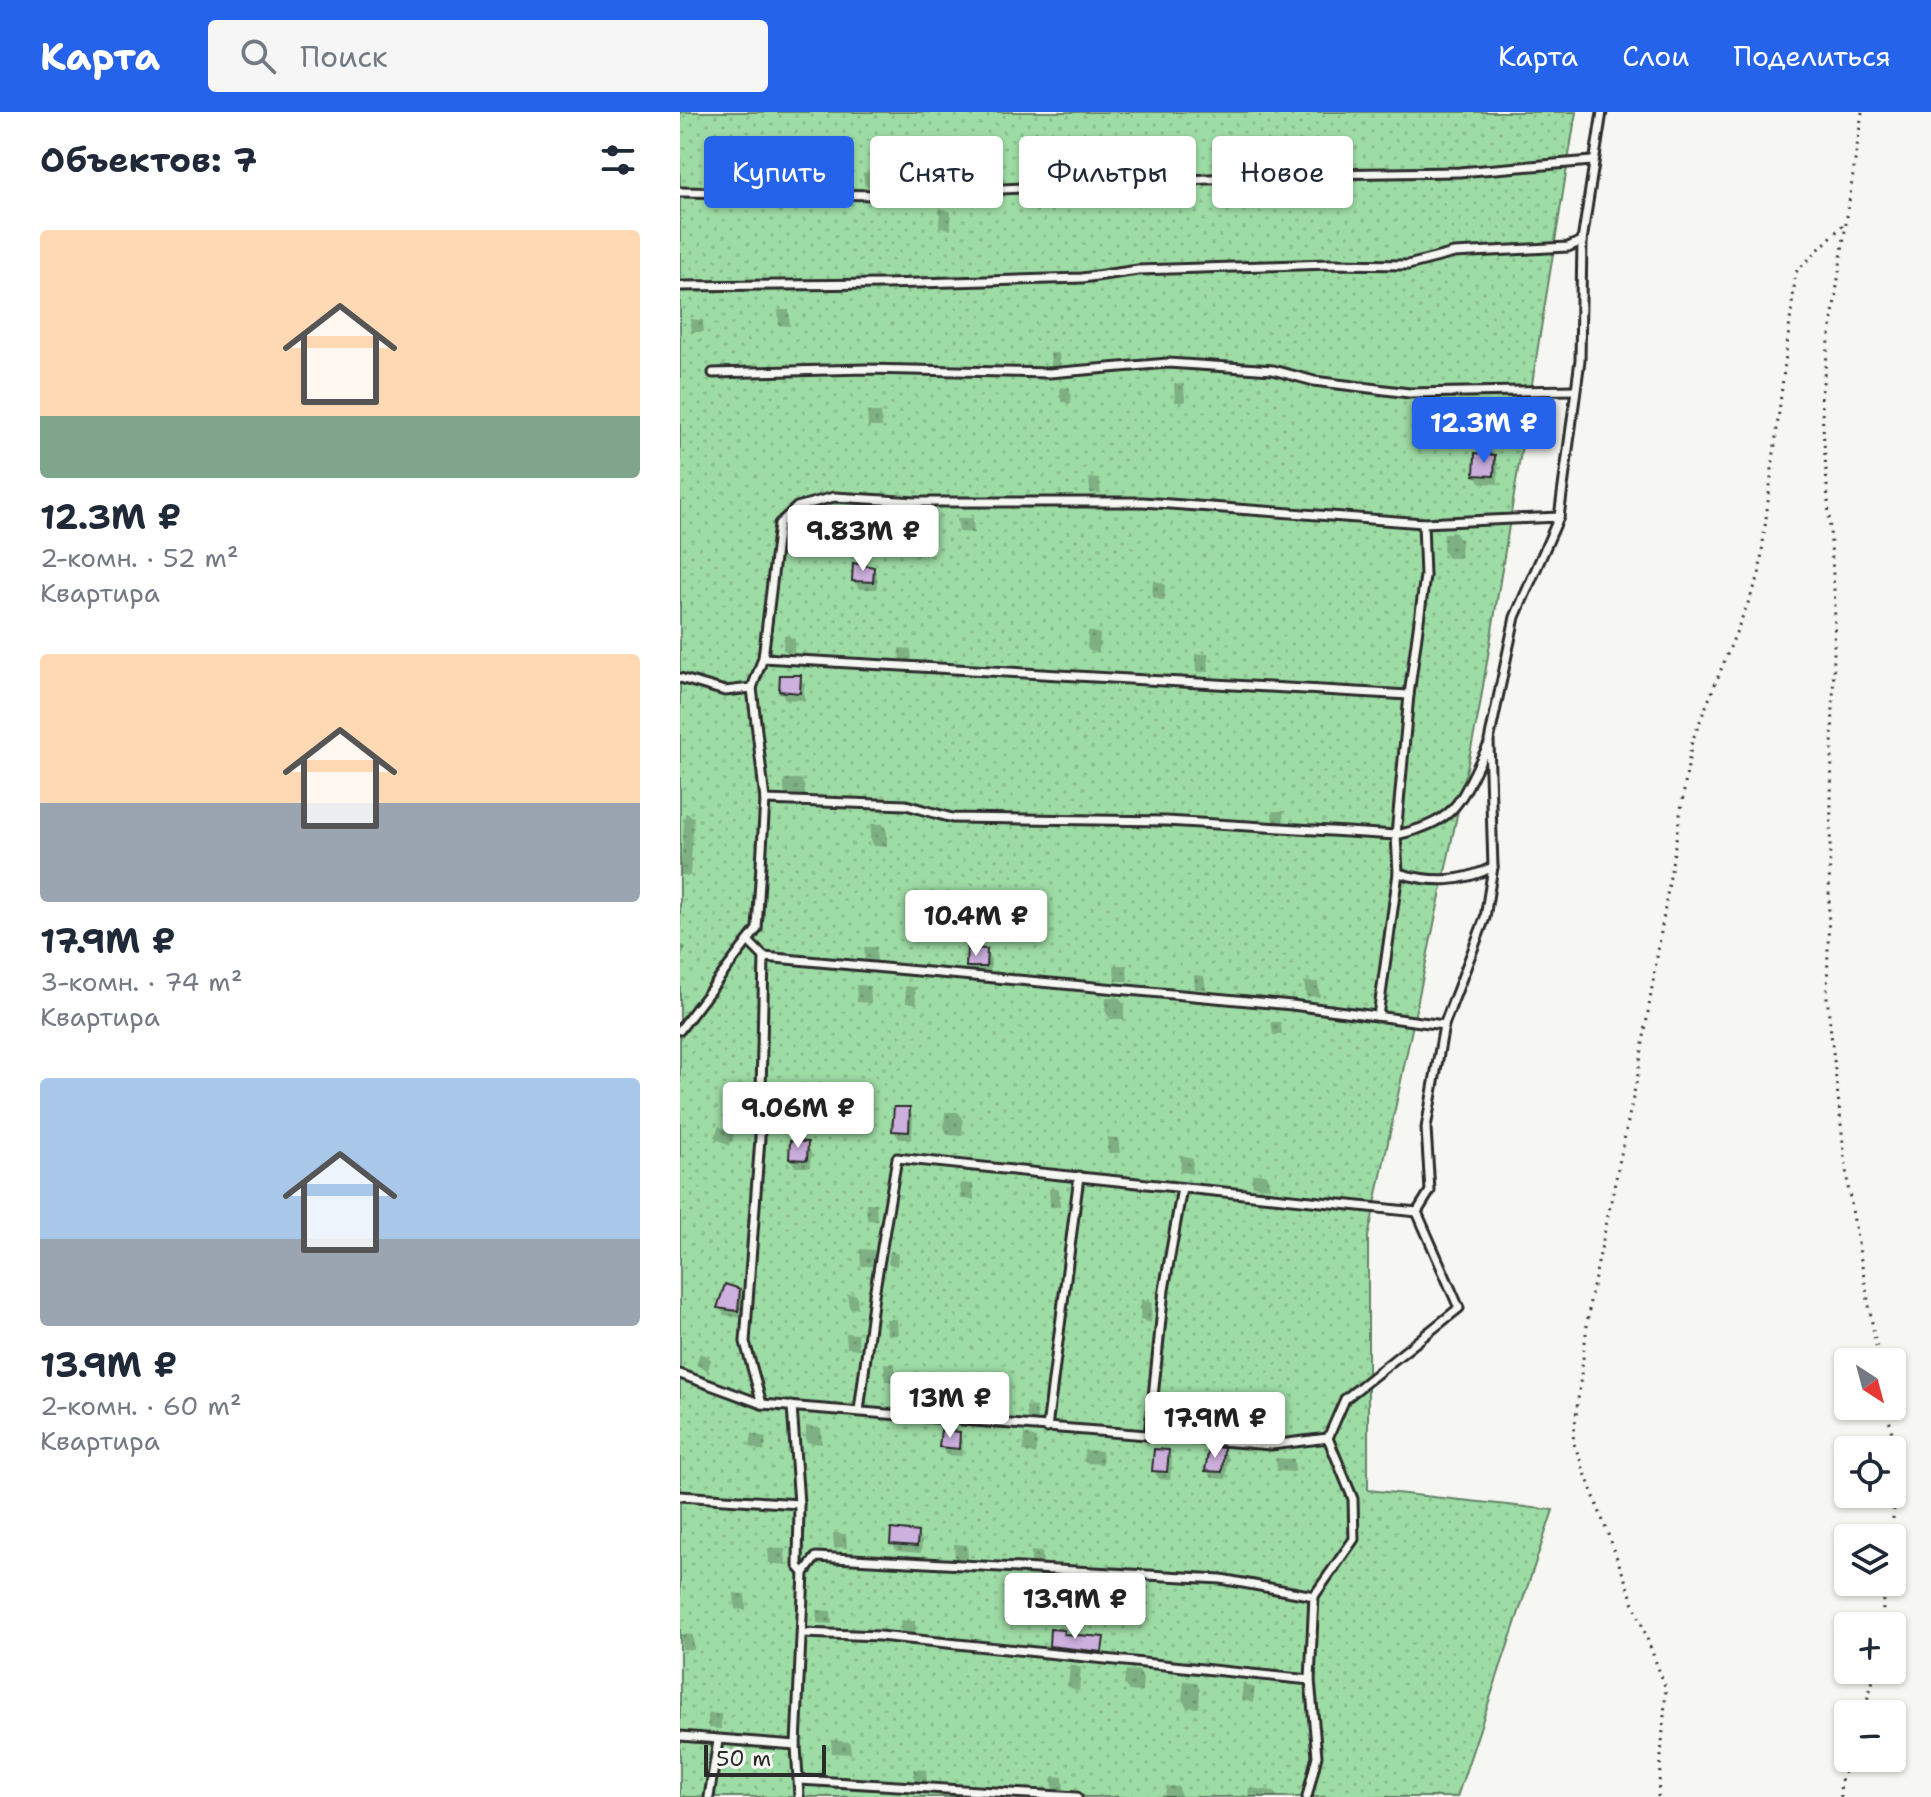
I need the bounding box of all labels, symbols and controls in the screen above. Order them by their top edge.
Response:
search box [208,20,768,92]
text: Карта [40,31,160,82]
icon: search [236,34,280,78]
text: Поиск [300,36,388,77]
text: Карта [1498,37,1578,75]
text: Слои [1622,37,1689,75]
text: Поделиться [1733,37,1891,75]
chip: Купить [704,136,854,208]
chip: Снять [870,136,1003,208]
chip: Фильтры [1019,136,1196,208]
chip: Новое [1212,136,1353,208]
text: Объектов: 7 [40,137,257,183]
icon: filters [596,138,640,182]
icon: home [268,282,412,426]
pin: 12.3M ₽ [1410,397,1558,465]
text: 12.3M ₽ [1430,405,1538,440]
text: 12.3M ₽ [40,494,181,540]
pin: 9.83M ₽ [789,505,937,573]
text: 9.83M ₽ [806,513,920,548]
text: 2-комн. · 52 m² [40,540,239,575]
text: Квартира [40,575,160,610]
icon: home [268,706,412,850]
pin: 10.4M ₽ [902,890,1050,958]
text: 10.4M ₽ [923,898,1029,933]
text: 17.9M ₽ [40,918,176,964]
text: 3-комн. · 74 m² [40,964,243,999]
text: Квартира [40,999,160,1034]
pin: 9.06M ₽ [724,1082,872,1150]
text: 9.06M ₽ [741,1090,855,1125]
icon: home [268,1130,412,1274]
text: 13.9M ₽ [40,1342,177,1388]
north arrow [1834,1348,1906,1420]
map controls [1834,1348,1906,1772]
pin: 13M ₽ [894,1372,1006,1440]
text: 13M ₽ [908,1380,992,1415]
text: 2-комн. · 60 m² [40,1388,242,1423]
pin: 17.9M ₽ [1141,1392,1289,1460]
text: 17.9M ₽ [1163,1400,1267,1435]
text: Квартира [40,1423,160,1458]
button: locate [1834,1436,1906,1508]
button: layers [1834,1524,1906,1596]
pin: 13.9M ₽ [1001,1573,1149,1641]
text: 13.9M ₽ [1023,1581,1127,1616]
button: + [1834,1612,1906,1684]
button: − [1834,1700,1906,1772]
scale bar [704,1741,826,1777]
text: 50 m [716,1744,771,1773]

